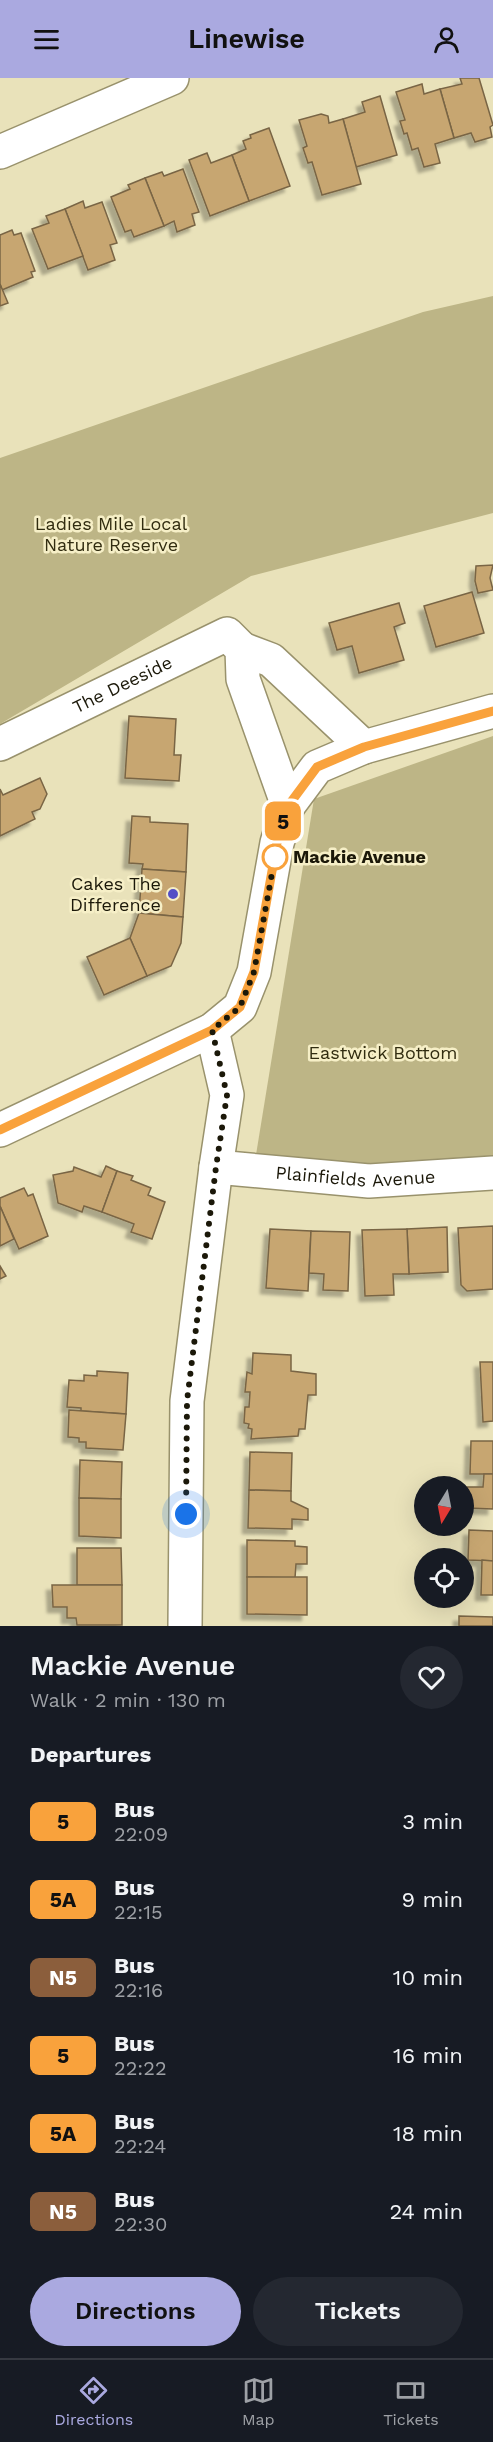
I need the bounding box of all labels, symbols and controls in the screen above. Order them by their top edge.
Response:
icon: menu [30,23,63,56]
text: Linewise [188,23,305,55]
icon: person [430,23,463,56]
park label: Ladies Mile Local Nature Reserve [35,513,188,555]
street label: The Deeside [69,651,175,717]
line badge: 5 [264,802,302,840]
text: 5 [277,809,289,834]
marker: Mackie Avenue [262,844,288,870]
place label: Mackie Avenue [293,846,426,867]
place label: Cakes The Difference [70,873,161,915]
marker: Cakes The Difference [166,887,180,901]
park label: Eastwick Bottom [309,1042,457,1063]
street label: Plainfields Avenue [275,1162,436,1191]
north arrow [414,1476,474,1536]
map controls [414,1476,474,1608]
your location [171,1499,201,1529]
button: locate [414,1548,474,1608]
button: heart [400,1646,463,1709]
text: Mackie Avenue [30,1649,235,1682]
text: Walk · 2 min · 130 m [30,1688,226,1712]
text: Departures [30,1742,151,1767]
text: Bus [114,1797,154,1822]
text: 5 [57,1809,69,1834]
text: 3 min [402,1809,463,1834]
text: 22:09 [114,1822,168,1846]
text: Bus [114,1875,154,1900]
text: 5A [50,1887,76,1912]
text: 9 min [401,1887,463,1912]
text: 22:15 [114,1900,163,1924]
text: Bus [114,1953,154,1978]
text: N5 [49,1965,77,1990]
text: 10 min [393,1965,463,1990]
text: 22:16 [114,1978,163,2002]
text: Bus [114,2031,154,2056]
text: 5 [57,2043,69,2068]
text: 16 min [393,2043,463,2068]
text: 22:22 [114,2056,167,2080]
text: Bus [114,2109,154,2134]
text: 5A [50,2121,76,2146]
text: 18 min [393,2121,463,2146]
text: 22:24 [114,2134,167,2158]
text: Bus [114,2187,154,2212]
text: N5 [49,2199,77,2224]
text: 24 min [389,2199,463,2224]
text: 22:30 [114,2212,167,2236]
button: Directions [30,2277,241,2346]
button: Tickets [253,2277,463,2346]
tab: Directions [54,2374,133,2429]
tab: Map [242,2374,275,2429]
tab: Tickets [383,2374,439,2429]

